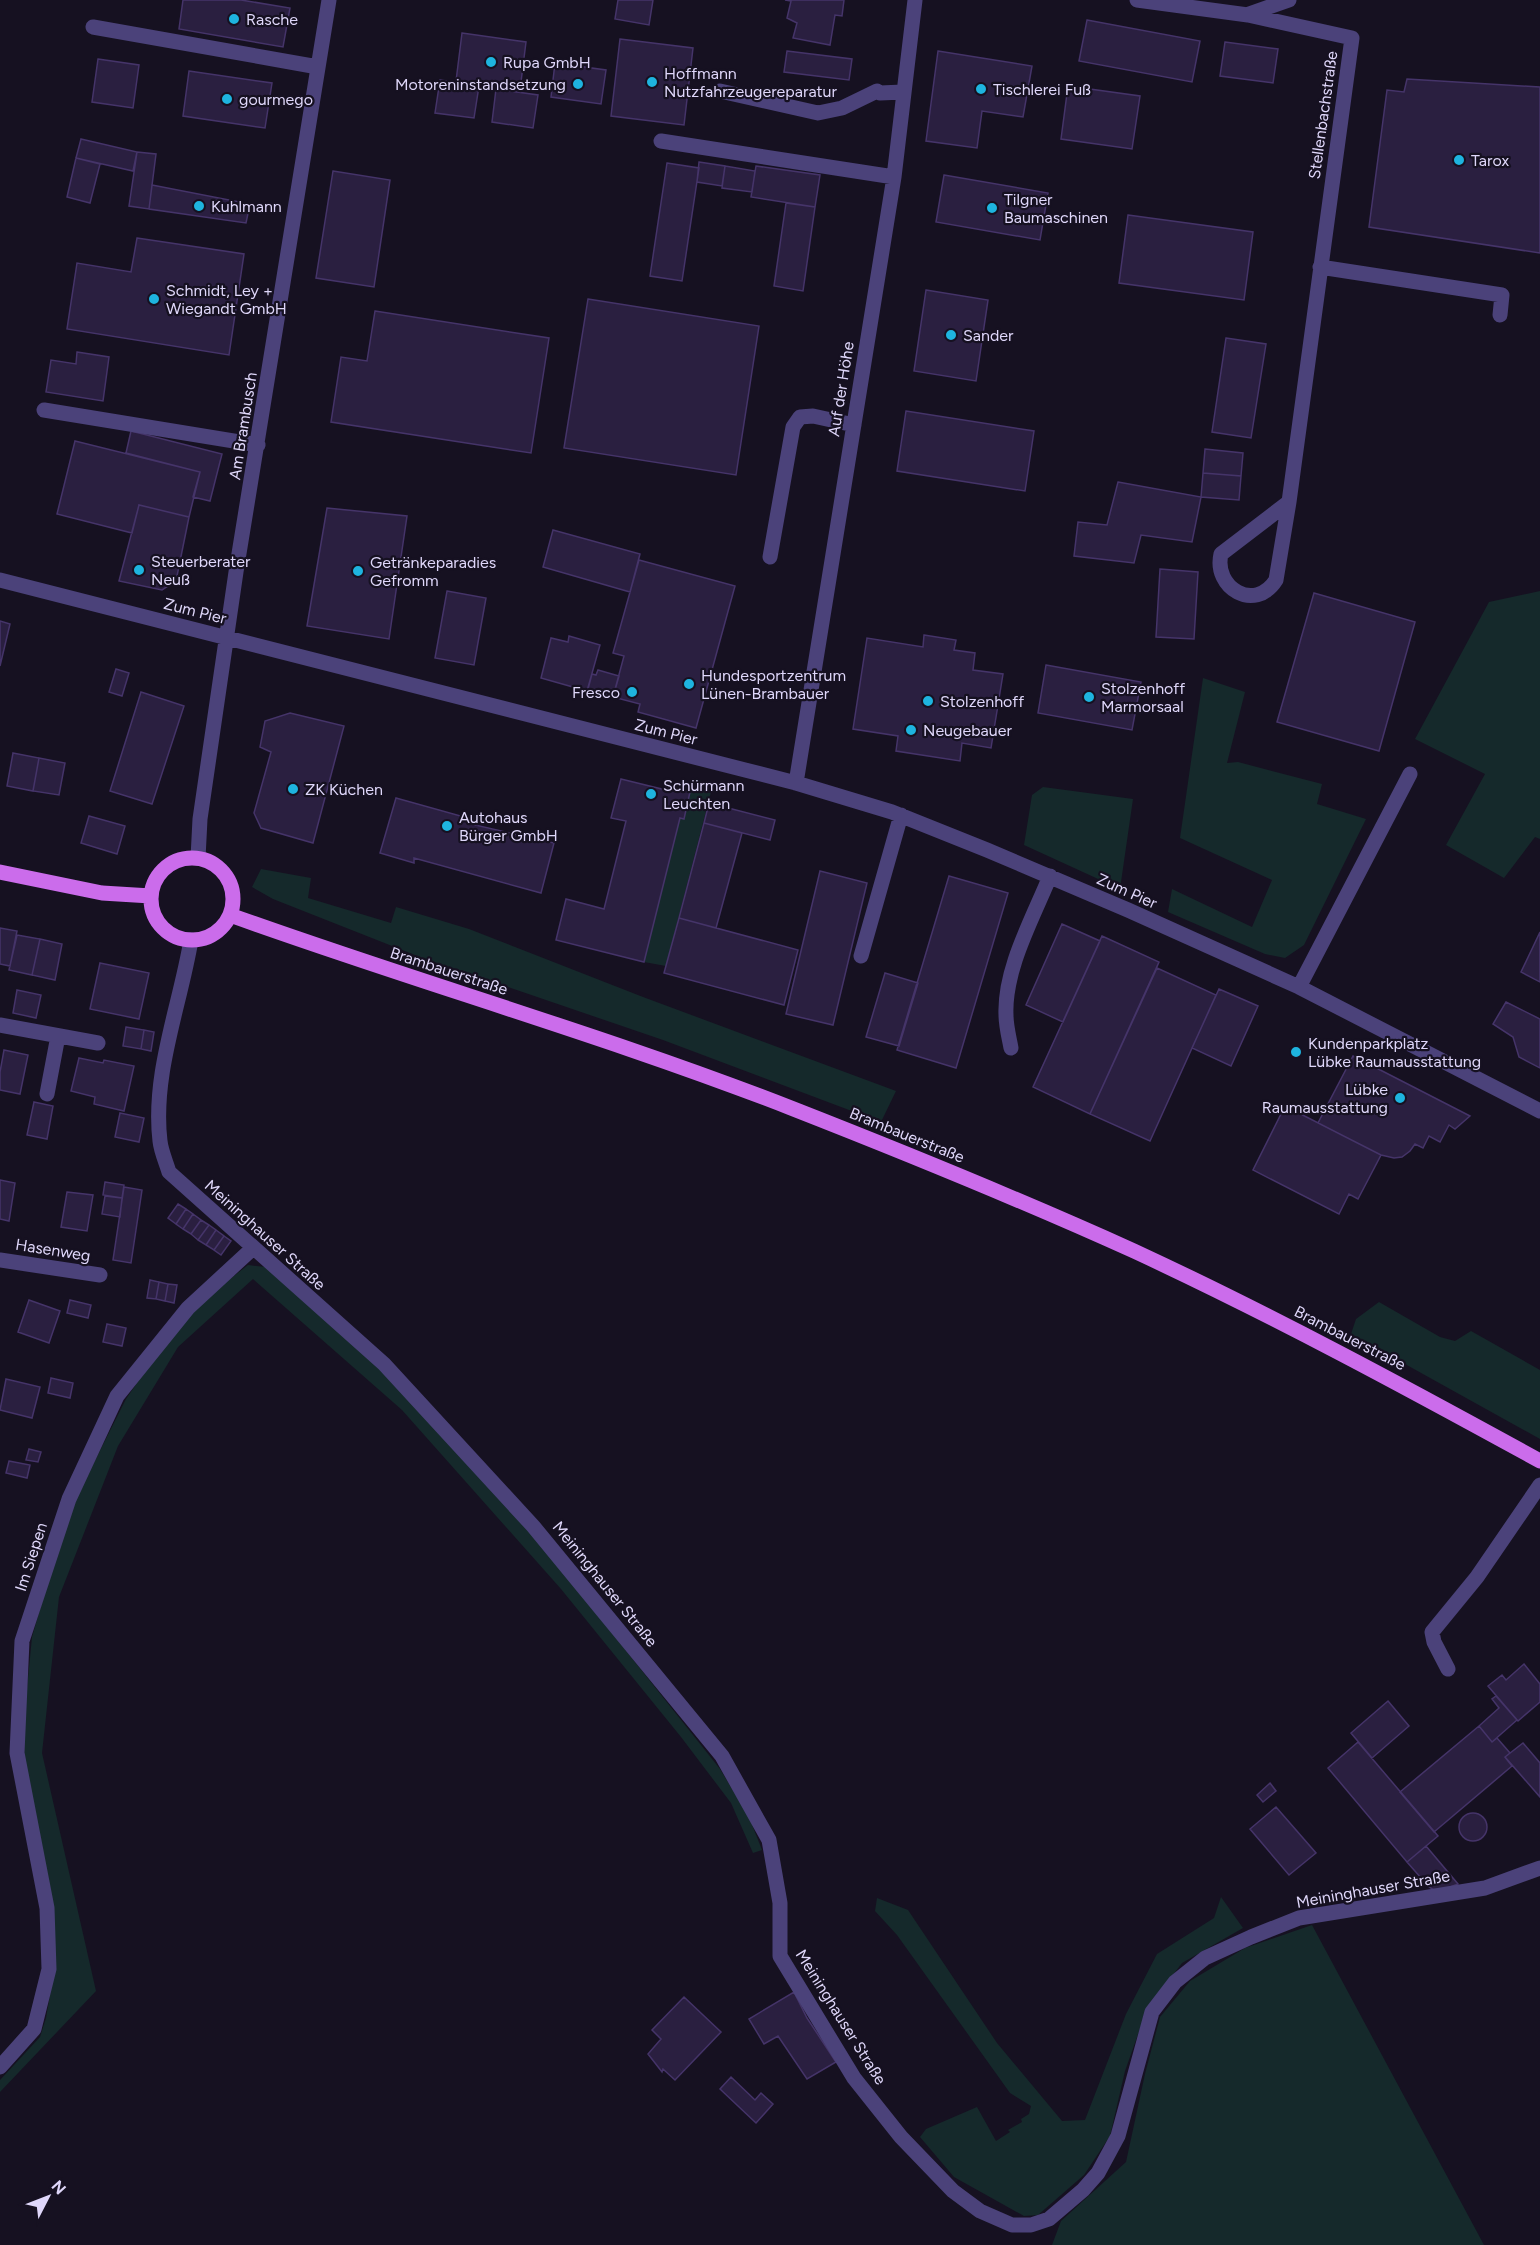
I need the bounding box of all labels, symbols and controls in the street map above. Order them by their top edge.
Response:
place label: Rasche [246,10,298,29]
marker: Rasche [227,12,241,26]
street label: Stellenbachstraße [1305,49,1341,180]
place label: Rupa GmbH [503,53,591,72]
marker: Rupa GmbH [484,55,498,69]
place label: Hoffmann Nutzfahrzeugereparatur [664,64,838,101]
place label: Motoreninstandsetzung [395,75,566,94]
marker: Hoffmann Nutzfahrzeugereparatur [645,75,659,89]
marker: Motoreninstandsetzung [571,77,585,91]
place label: Tischlerei Fuß [993,80,1091,99]
marker: Tischlerei Fuß [974,82,988,96]
place label: gourmego [239,90,313,109]
marker: gourmego [220,92,234,106]
place label: Tarox [1471,151,1510,170]
marker: Tarox [1452,153,1466,167]
place label: Tilgner Baumaschinen [1004,190,1108,227]
place label: Kuhlmann [211,197,282,216]
marker: Kuhlmann [192,199,206,213]
marker: Tilgner Baumaschinen [985,201,999,215]
place label: Schmidt, Ley + Wiegandt GmbH [166,281,287,318]
marker: Schmidt, Ley + Wiegandt GmbH [147,292,161,306]
place label: Sander [963,326,1014,345]
marker: Sander [944,328,958,342]
street label: Auf der Höhe [824,340,858,438]
street label: Am Brambusch [225,371,261,481]
place label: Steuerberater Neuß [151,552,251,589]
place label: Getränkeparadies Gefromm [370,553,496,590]
marker: Steuerberater Neuß [132,563,146,577]
marker: Getränkeparadies Gefromm [351,564,365,578]
street label: Zum Pier [162,594,229,628]
place label: Hundesportzentrum Lünen-Brambauer [701,666,846,703]
marker: Hundesportzentrum Lünen-Brambauer [682,677,696,691]
place label: Stolzenhoff Marmorsaal [1101,679,1185,716]
place label: Fresco [572,683,620,702]
marker: Fresco [625,685,639,699]
marker: Stolzenhoff Marmorsaal [1082,690,1096,704]
place label: Stolzenhoff [940,692,1024,711]
marker: Stolzenhoff [921,694,935,708]
street label: Zum Pier [633,715,700,749]
place label: Neugebauer [923,721,1012,740]
marker: Neugebauer [904,723,918,737]
place label: Schürmann Leuchten [663,776,744,813]
place label: ZK Küchen [305,780,383,799]
marker: ZK Küchen [286,782,300,796]
marker: Schürmann Leuchten [644,787,658,801]
place label: Autohaus Bürger GmbH [459,808,558,845]
marker: Autohaus Bürger GmbH [440,819,454,833]
street label: Zum Pier [1094,869,1161,913]
street label: Brambauerstraße [388,943,510,999]
place label: Kundenparkplatz Lübke Raumausstattung [1308,1034,1481,1071]
marker: Kundenparkplatz Lübke Raumausstattung [1289,1045,1303,1059]
place label: Lübke Raumausstattung [1262,1080,1388,1117]
marker: Lübke Raumausstattung [1393,1091,1407,1105]
street label: Brambauerstraße [847,1103,968,1167]
street label: Meininghauser Straße [201,1176,329,1294]
street label: Hasenweg [14,1235,92,1265]
street label: Brambauerstraße [1291,1302,1409,1374]
street label: Meininghauser Straße [549,1518,662,1651]
street label: Im Siepen [11,1520,51,1594]
street label: Meininghauser Straße [1295,1866,1452,1912]
street label: Meininghauser Straße [792,1946,890,2088]
north arrow [18,2167,78,2227]
text: N [48,2176,70,2198]

